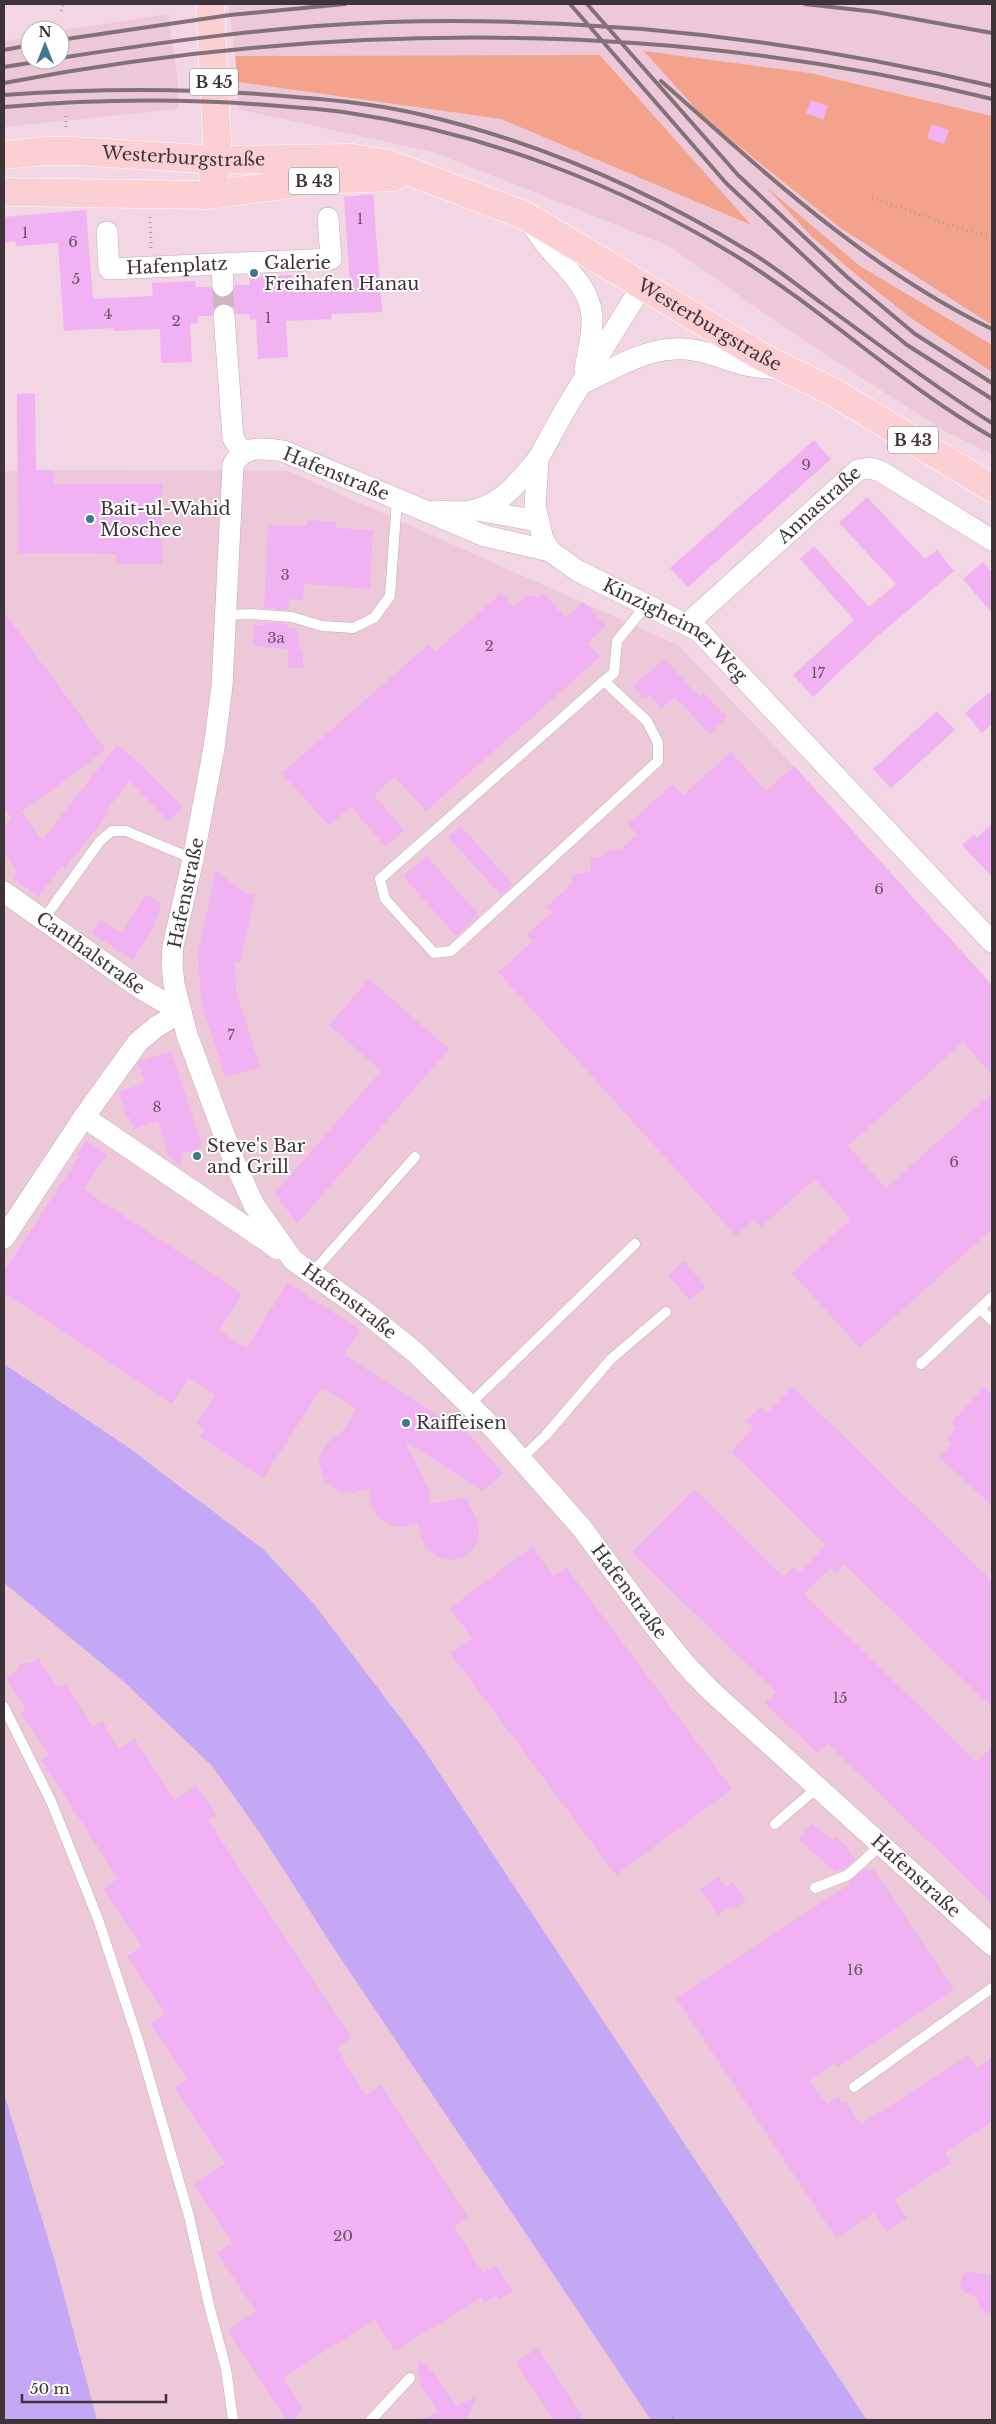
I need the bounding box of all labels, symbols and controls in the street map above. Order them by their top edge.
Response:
north arrow [20,20,70,70]
text: N [38,23,52,41]
road number: B 45 [190,68,238,95]
street label: Westerburgstraße [100,142,265,171]
road number: B 43 [289,168,339,195]
house number: 1 [357,209,363,228]
house number: 1 [22,223,28,242]
house number: 6 [68,232,78,251]
place label: Galerie Freihafen Hanau [264,252,419,295]
street label: Hafenplatz [126,253,228,279]
marker: Galerie Freihafen Hanau [248,267,260,279]
house number: 5 [72,269,80,288]
street label: Westerburgstraße [632,274,785,376]
house number: 4 [104,304,112,323]
house number: 1 [265,308,271,327]
house number: 2 [171,311,181,330]
road number: B 43 [888,426,938,454]
street label: Hafenstraße [280,443,392,505]
house number: 9 [801,455,811,474]
street label: Annastraße [772,462,866,549]
place label: Bait-ul-Wahid Moschee [100,498,231,541]
marker: Bait-ul-Wahid Moschee [84,513,96,525]
house number: 3 [280,565,290,584]
street label: Kinzigheimer Weg [599,574,752,686]
house number: 3a [267,628,285,647]
house number: 2 [484,636,494,655]
house number: 17 [811,663,826,682]
street label: Hafenstraße [164,836,208,950]
house number: 6 [874,879,884,898]
street label: Canthalstraße [32,907,149,999]
house number: 7 [227,1025,235,1044]
house number: 8 [152,1097,162,1116]
place label: Steve's Bar and Grill [207,1135,306,1178]
marker: Steve's Bar and Grill [191,1150,203,1162]
house number: 6 [949,1152,959,1171]
street label: Hafenstraße [298,1259,401,1344]
place label: Raiffeisen [416,1412,507,1434]
marker: Raiffeisen [400,1417,412,1429]
street label: Hafenstraße [587,1540,672,1644]
house number: 15 [832,1688,848,1707]
street label: Hafenstraße [867,1830,965,1922]
house number: 16 [847,1960,863,1979]
house number: 20 [333,2226,353,2245]
scale bar [22,2372,166,2404]
text: 50 m [30,2379,70,2398]

